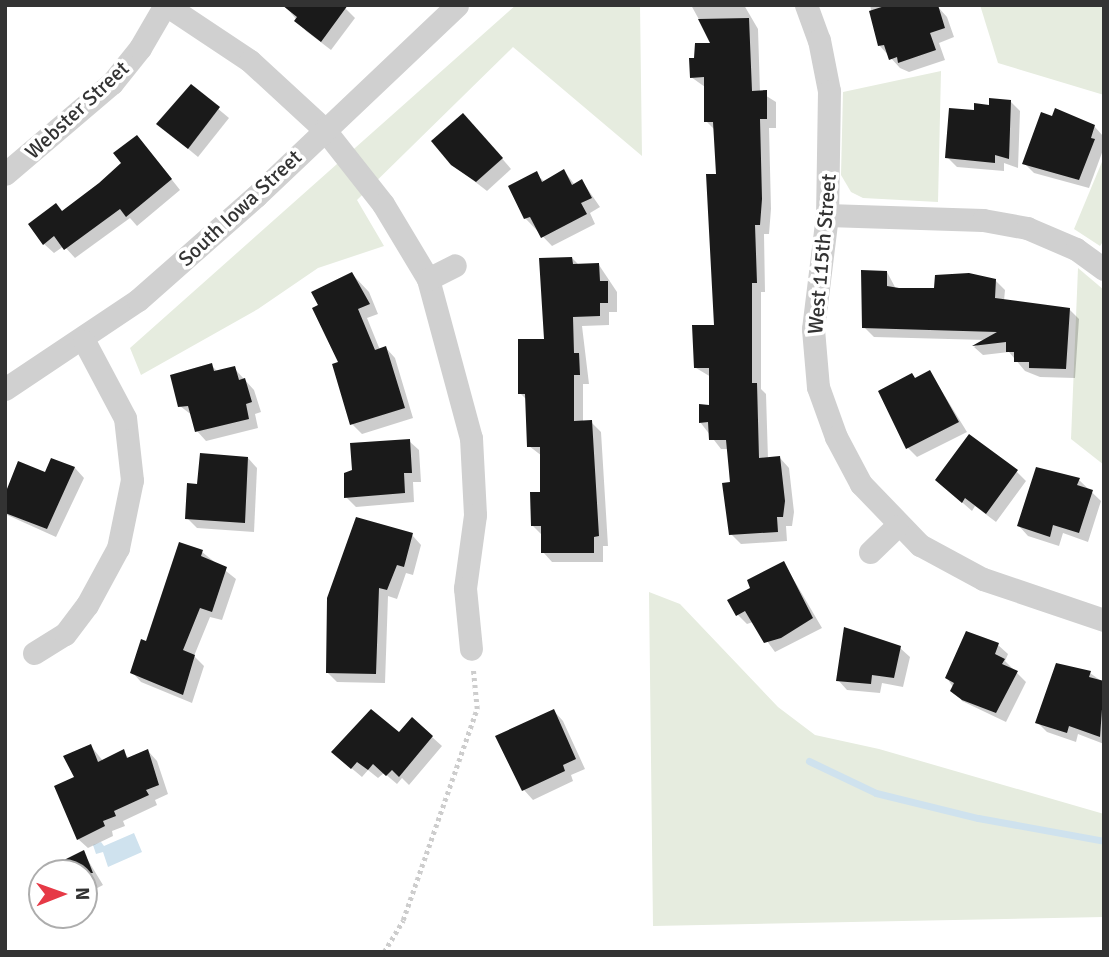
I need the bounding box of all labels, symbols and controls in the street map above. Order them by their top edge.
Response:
street label: Webster Street [20,56,134,164]
street label: South Iowa Street [173,144,307,272]
street label: West 115th Street [802,173,842,335]
north arrow [28,859,98,929]
text: N [70,887,94,900]

